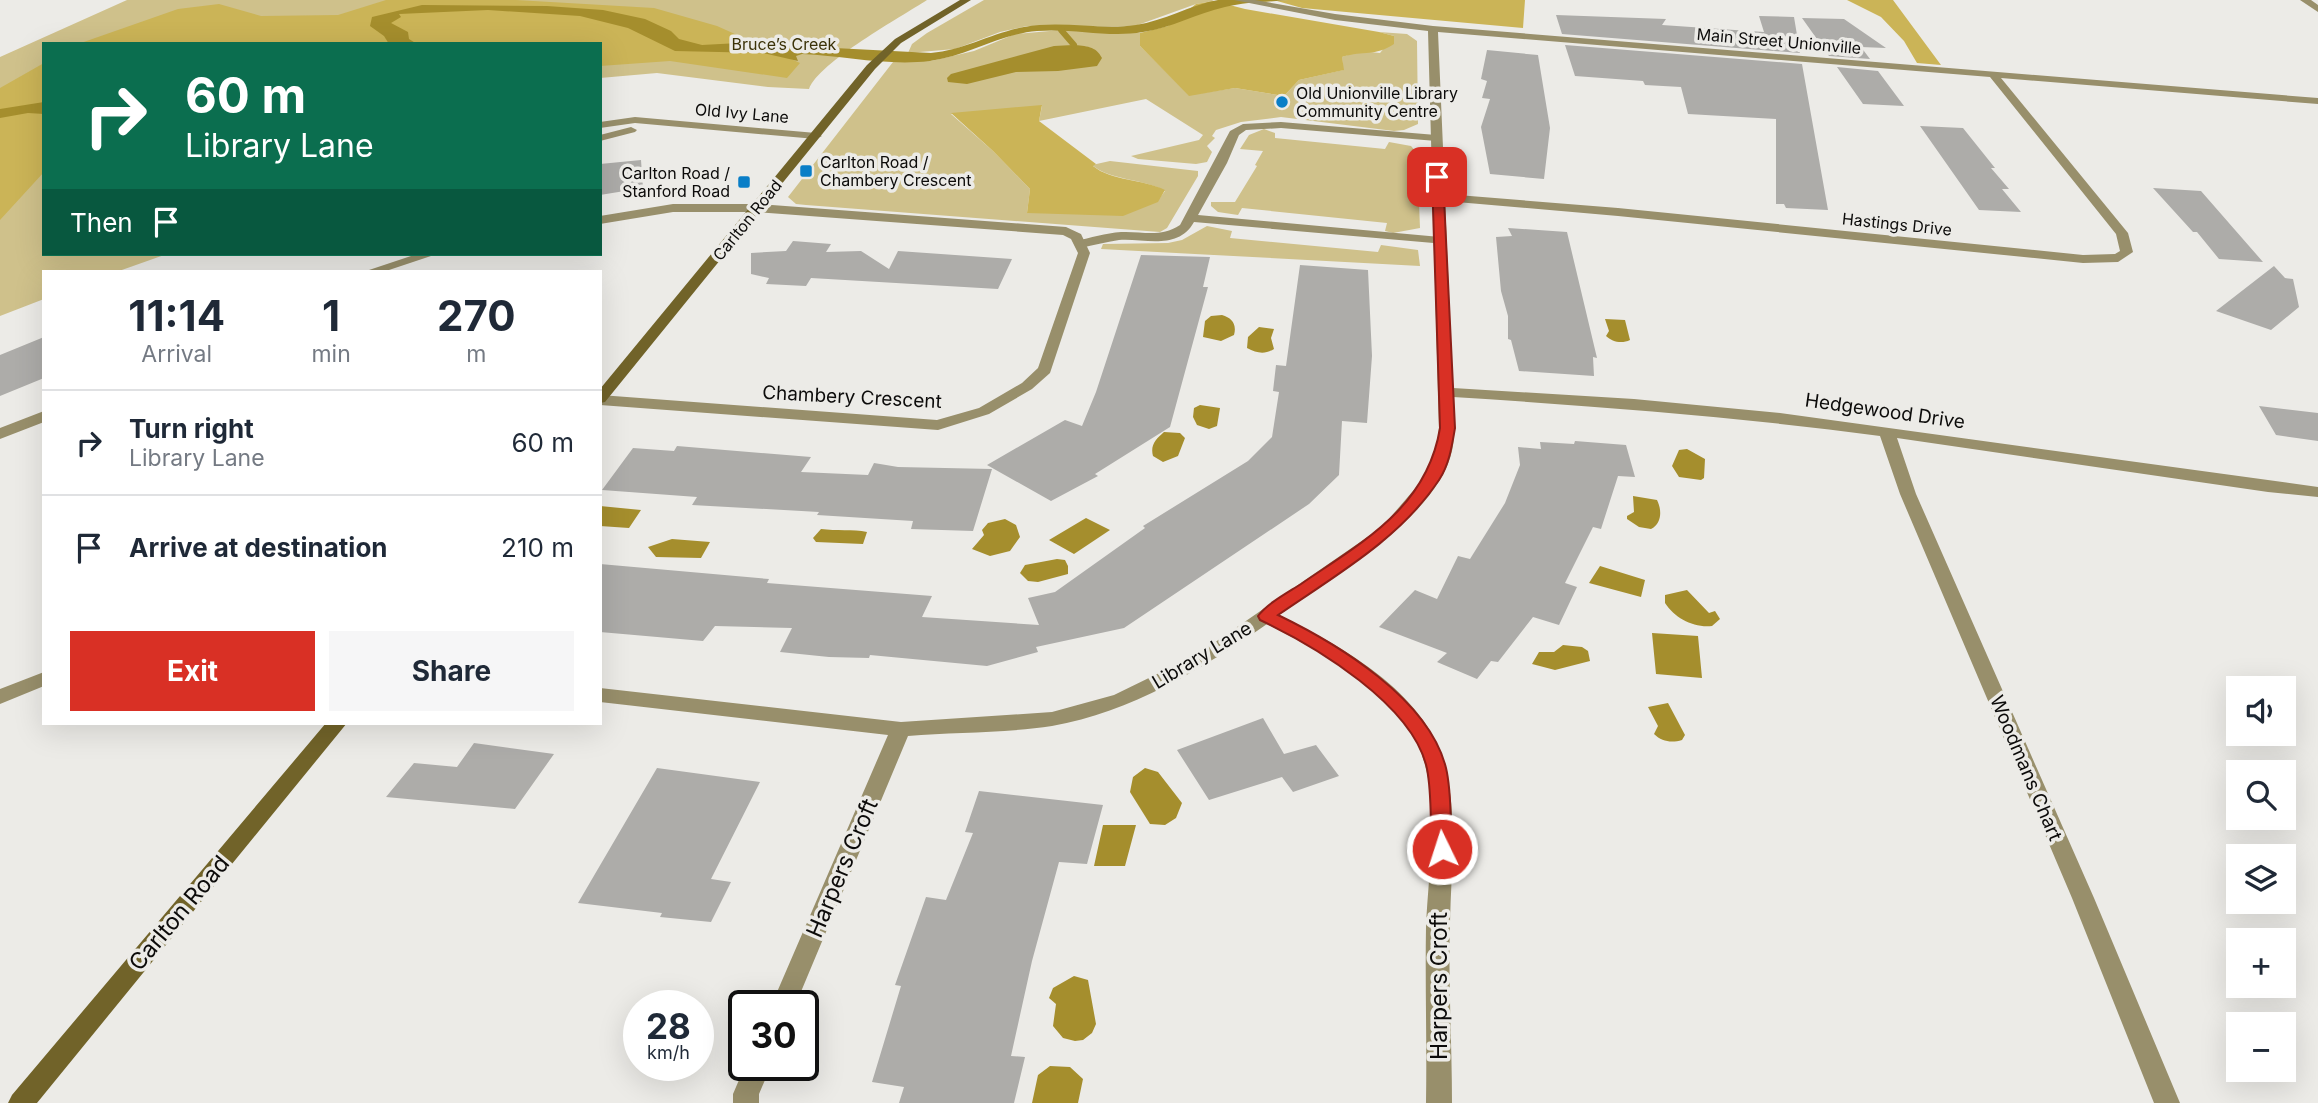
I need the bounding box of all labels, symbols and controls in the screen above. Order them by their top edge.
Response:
street label: Main Street Unionville [1696,24,1862,58]
park label: Bruce’s Creek [732,34,837,54]
text: 60 m [185,66,306,125]
icon: right [70,70,161,161]
place label: Old Unionville Library Community Centre [1296,83,1458,121]
marker: Old Unionville Library Community Centre [1274,94,1290,110]
street label: Old Ivy Lane [694,99,790,127]
text: Library Lane [185,126,374,165]
pin [1407,147,1467,207]
place label: Carlton Road / Chambery Crescent [820,152,971,190]
icon: arrive [1418,158,1456,196]
place label: Carlton Road / Stanford Road [621,163,730,201]
marker: Carlton Road / Chambery Crescent [798,163,814,179]
marker: Carlton Road / Stanford Road [736,174,752,190]
street label: Carlton Road [708,176,786,264]
icon: arrive [147,203,185,241]
text: Then [70,207,133,238]
street label: Hastings Drive [1841,208,1953,240]
text: 11:14 [128,290,225,341]
text: 1 [322,290,340,341]
text: 270 [437,290,516,341]
text: Arrival [141,340,212,368]
text: min [311,340,351,368]
text: m [466,340,486,368]
street label: Chambery Crescent [762,381,942,413]
street label: Hedgewood Drive [1804,388,1966,434]
text: Turn right [129,413,254,444]
icon: right [70,424,108,462]
text: 60 m [511,427,574,458]
text: Library Lane [129,444,265,472]
icon: arrive [70,529,108,567]
text: Arrive at destination [129,532,388,563]
text: 210 m [501,532,574,563]
street label: Library Lane [1148,616,1256,694]
button: Exit [70,631,315,711]
button: Share [329,631,574,711]
map controls [2226,676,2296,1082]
button: sound [2226,676,2296,746]
street label: Woodmans Chart [1985,692,2067,844]
button: search [2226,760,2296,830]
street label: Harpers Croft [800,794,884,942]
position arrow [1405,812,1479,886]
button: layers [2226,844,2296,914]
street label: Carlton Road [123,850,235,976]
street label: Harpers Croft [1425,912,1453,1060]
button: + [2226,928,2296,998]
speed limit sign: 30 [728,990,819,1081]
text: 28 [646,1005,691,1047]
button: − [2226,1012,2296,1082]
text: km/h [647,1042,690,1063]

